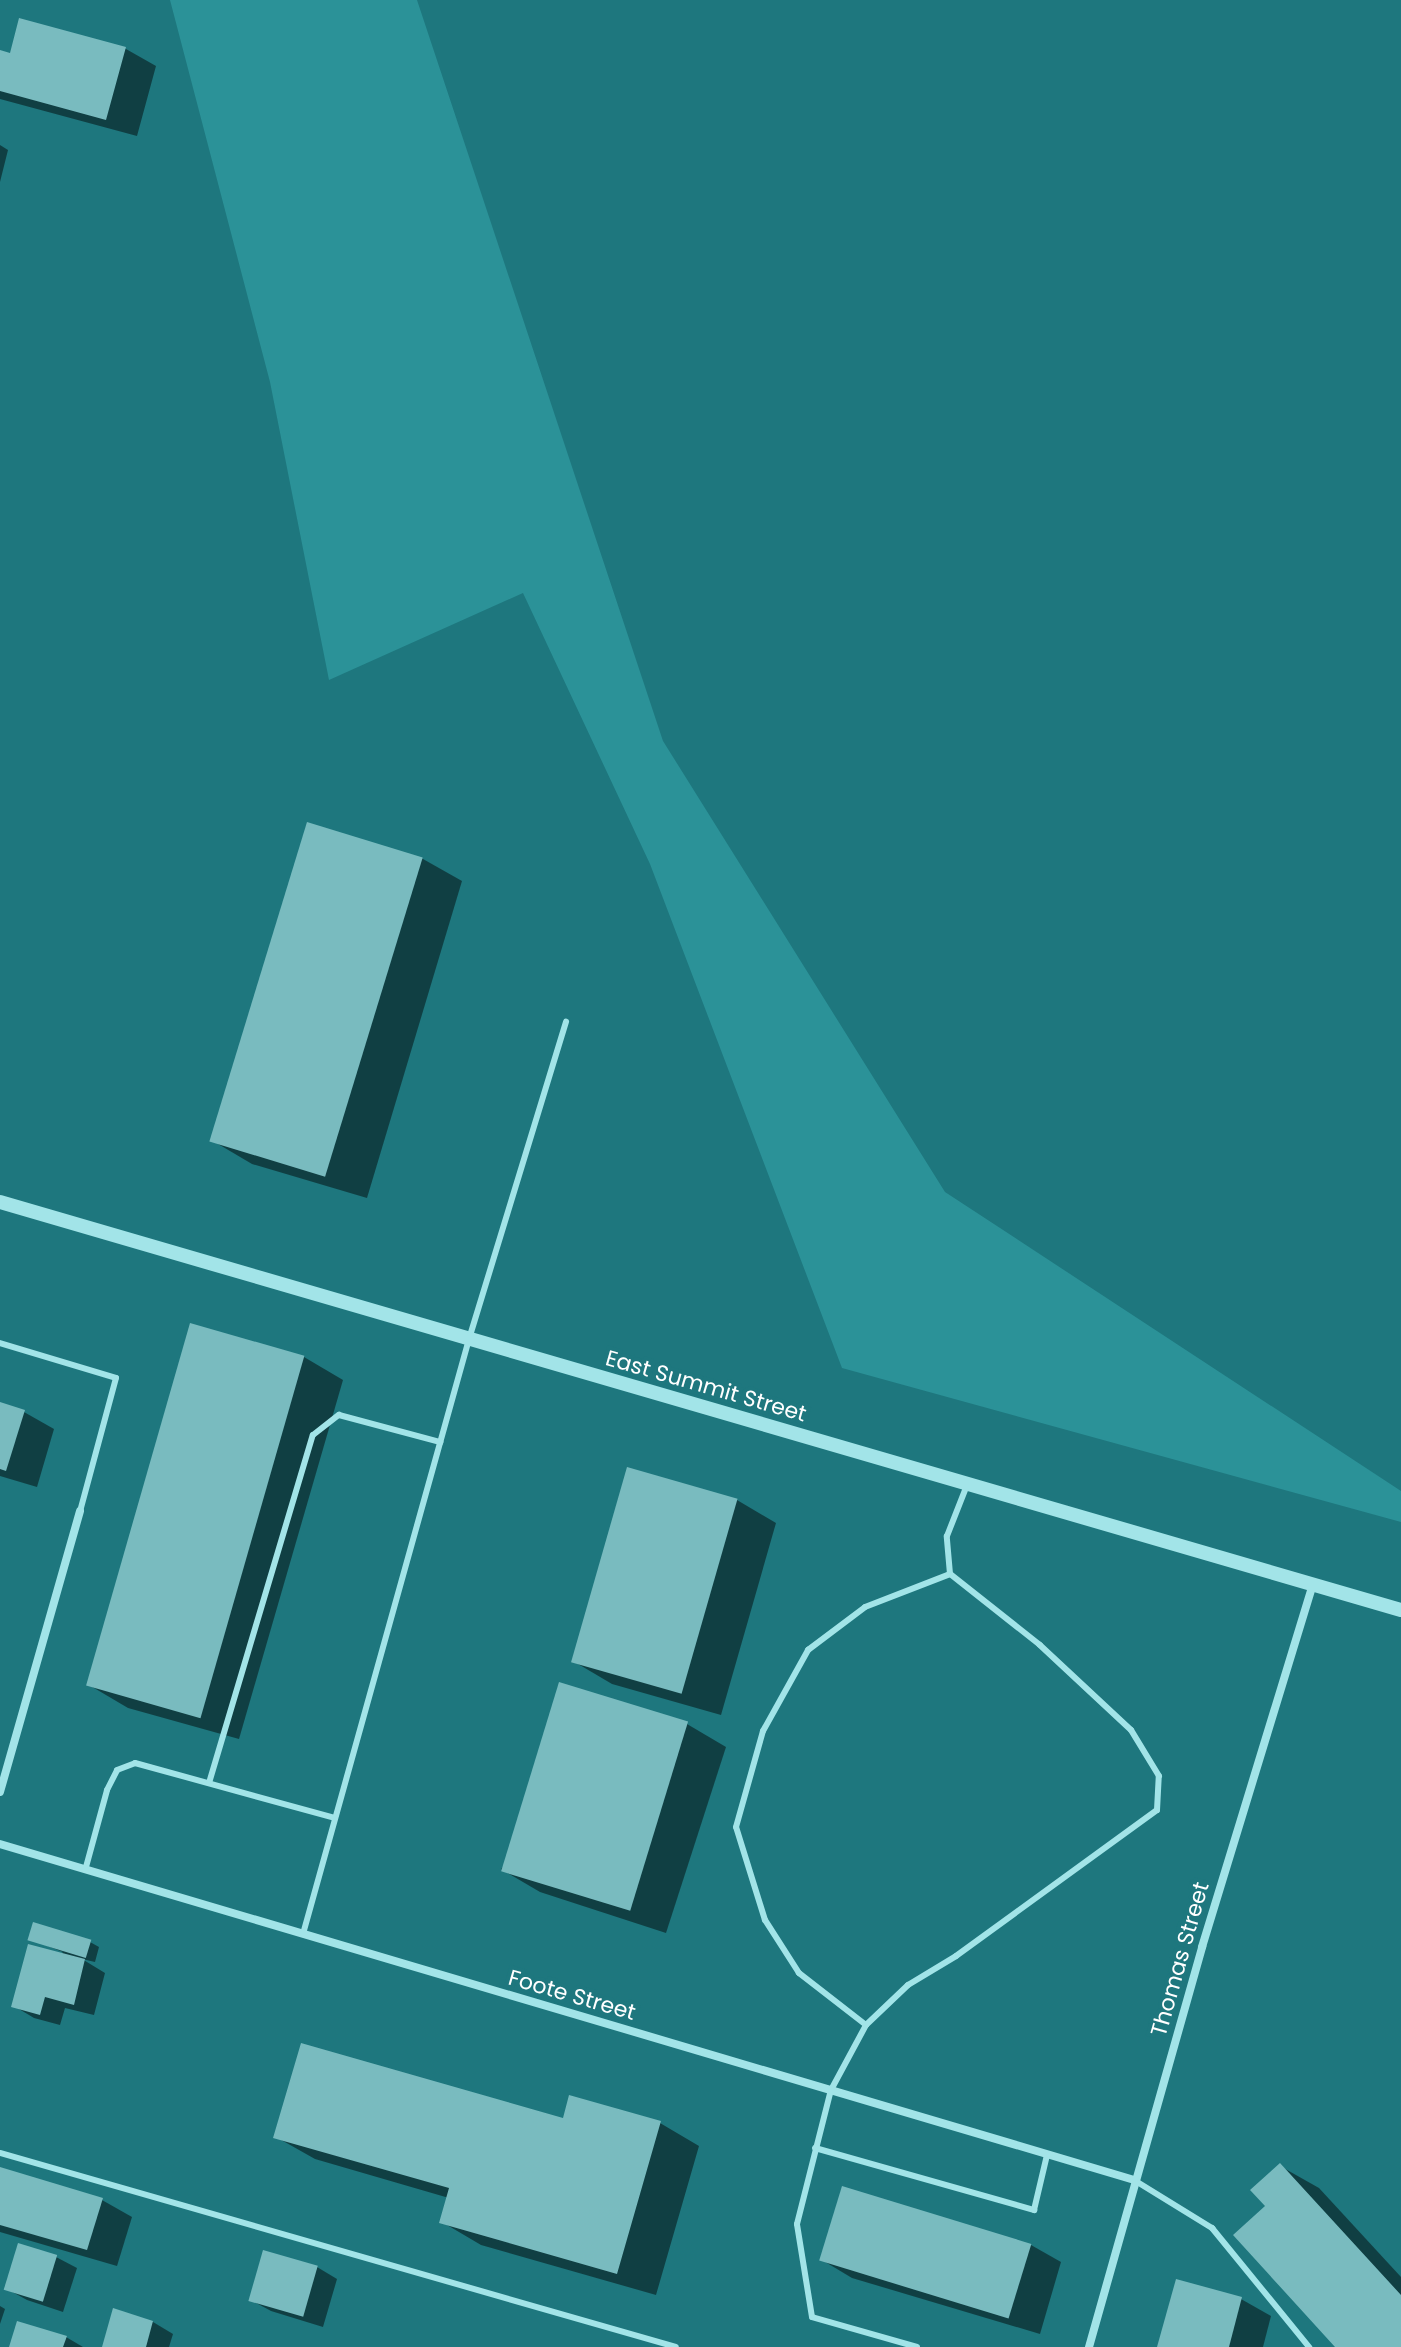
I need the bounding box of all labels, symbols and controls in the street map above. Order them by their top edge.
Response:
street label: East Summit Street [603,1345,809,1427]
street label: Thomas Street [1145,1879,1215,2039]
street label: Foote Street [505,1964,639,2026]

